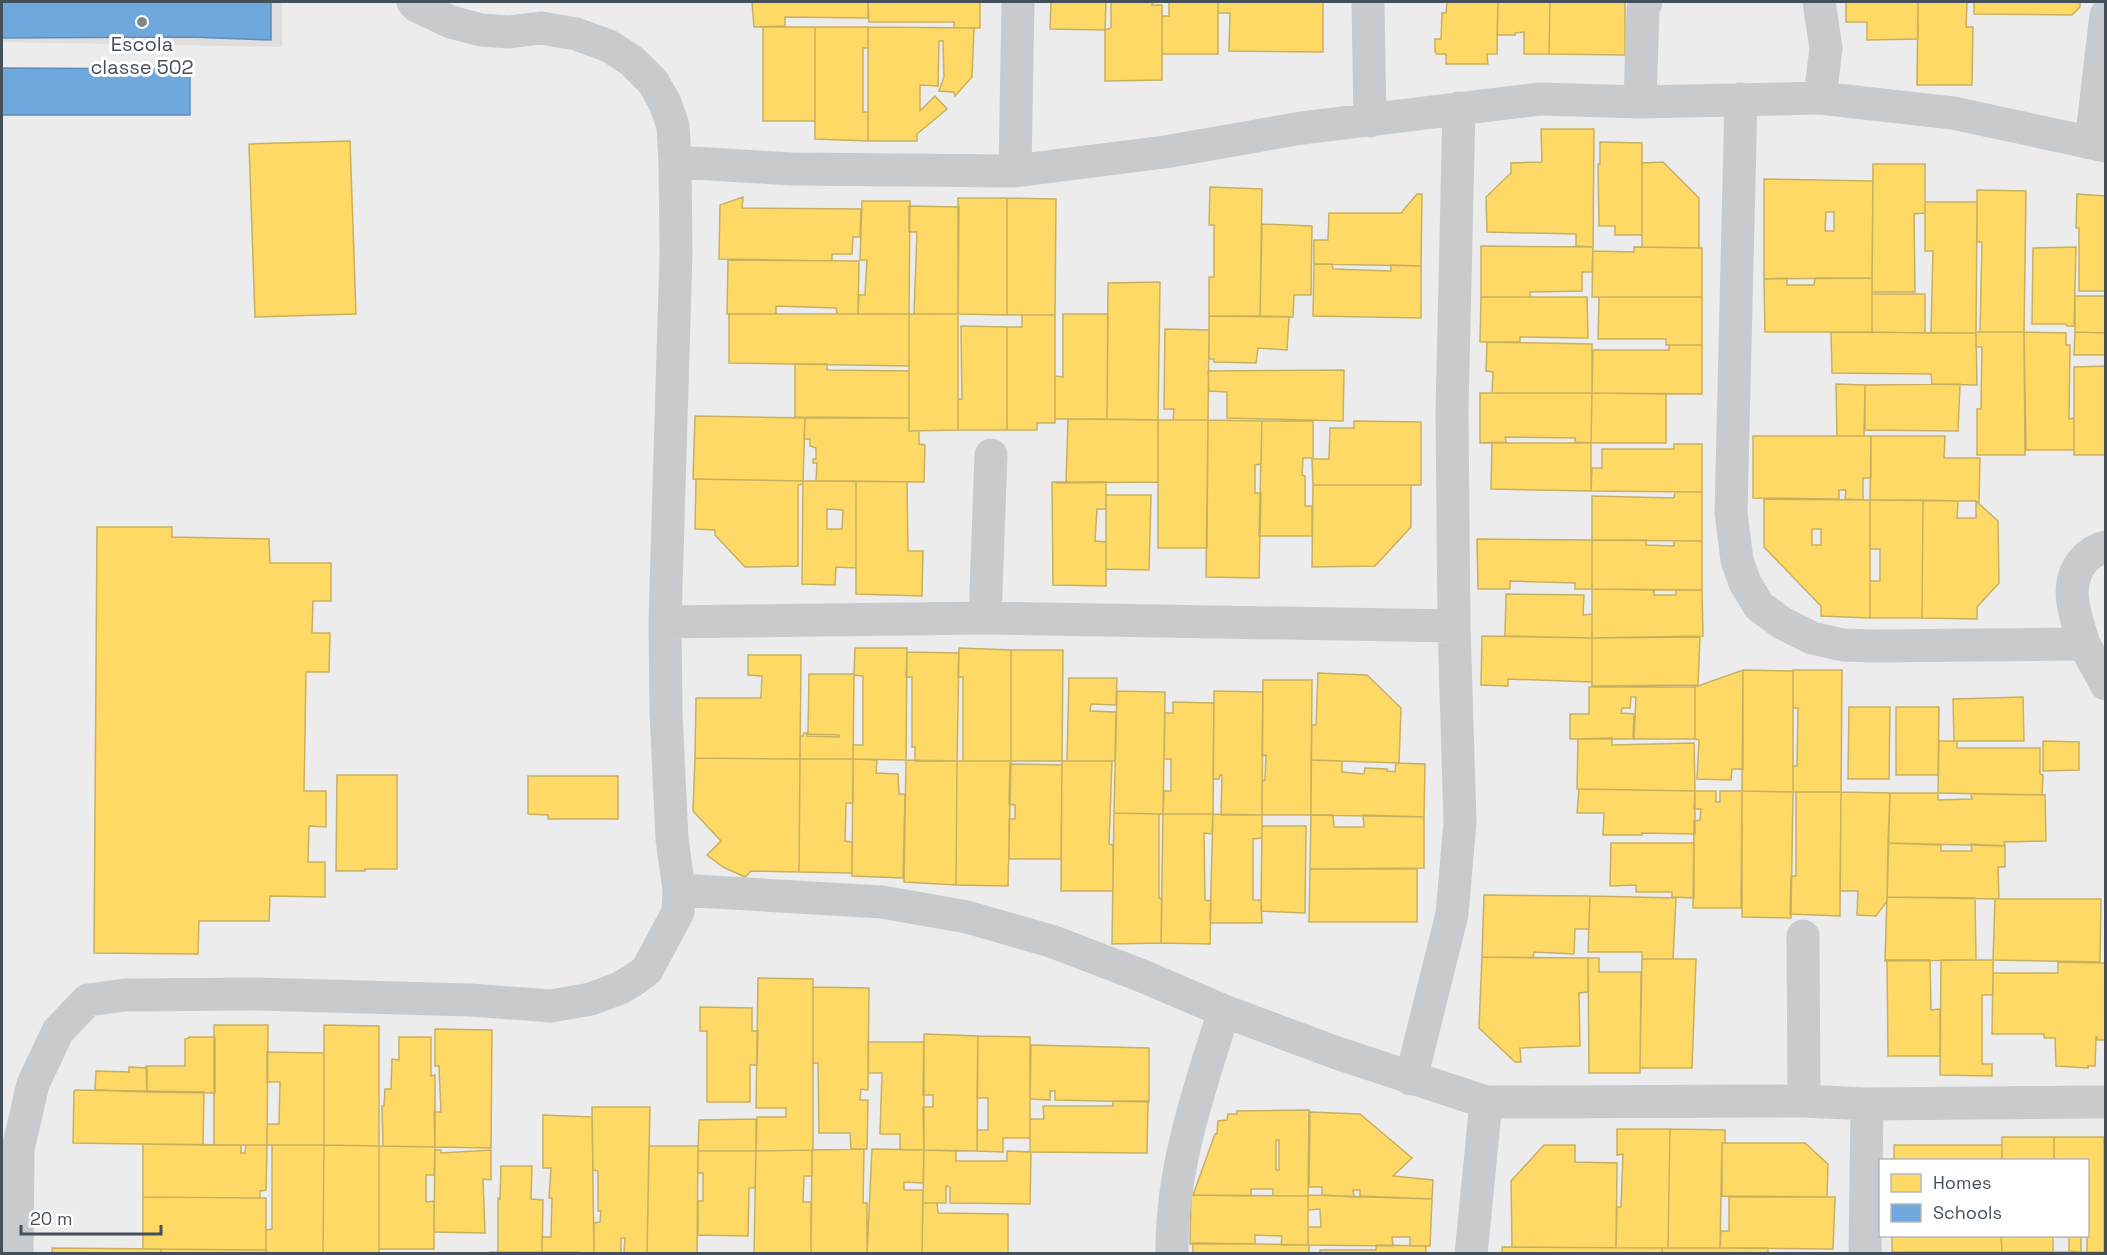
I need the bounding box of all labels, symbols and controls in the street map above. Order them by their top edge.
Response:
marker: Escola classe 502 [135,15,149,29]
place label: Escola classe 502 [90,31,194,80]
legend [1879,1159,2089,1237]
text: Homes [1933,1171,1992,1194]
scale bar [21,1198,160,1236]
text: Schools [1933,1201,2002,1224]
text: 20 m [30,1207,73,1230]

